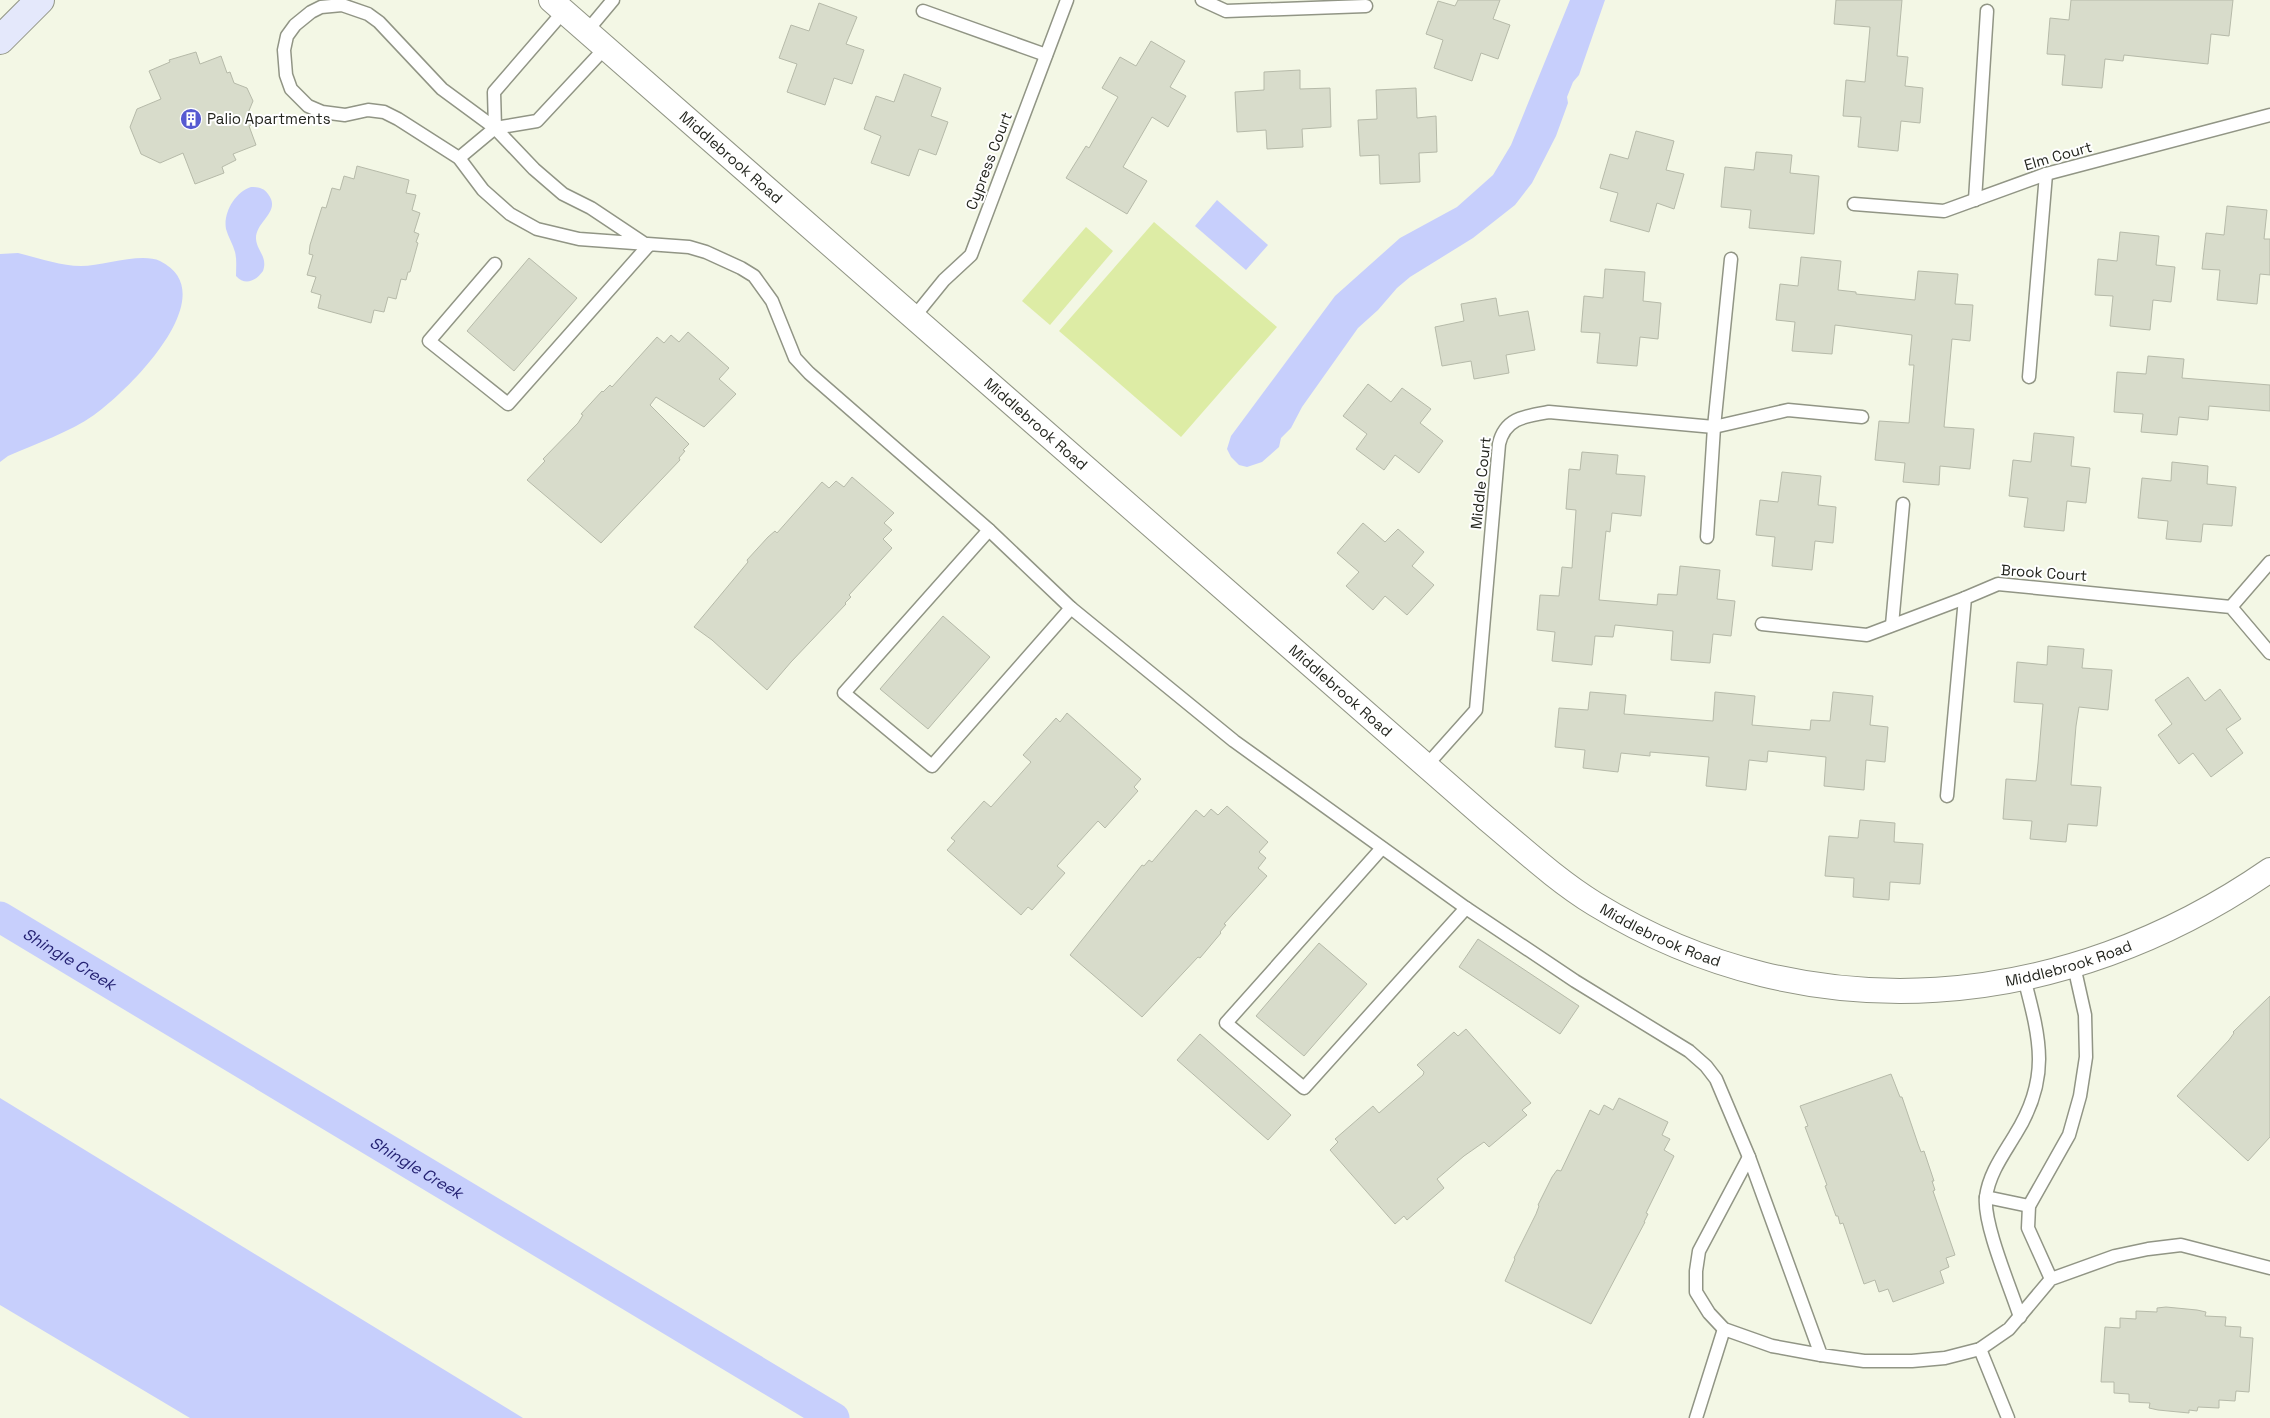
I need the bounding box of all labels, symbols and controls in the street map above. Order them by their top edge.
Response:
building icon: Palio Apartments [179,107,203,131]
street label: Middlebrook Road [676,107,787,207]
place label: Palio Apartments [207,109,331,128]
street label: Cypress Court [961,109,1016,212]
street label: Elm Court [2022,137,2094,174]
street label: Middlebrook Road [980,373,1092,474]
street label: Middle Court [1466,436,1495,530]
street label: Brook Court [2000,560,2088,585]
street label: Middlebrook Road [1285,640,1396,741]
street label: Middlebrook Road [1597,899,1723,971]
water label: Shingle Creek [19,923,122,996]
street label: Middlebrook Road [2004,936,2134,990]
water label: Shingle Creek [366,1132,469,1205]

